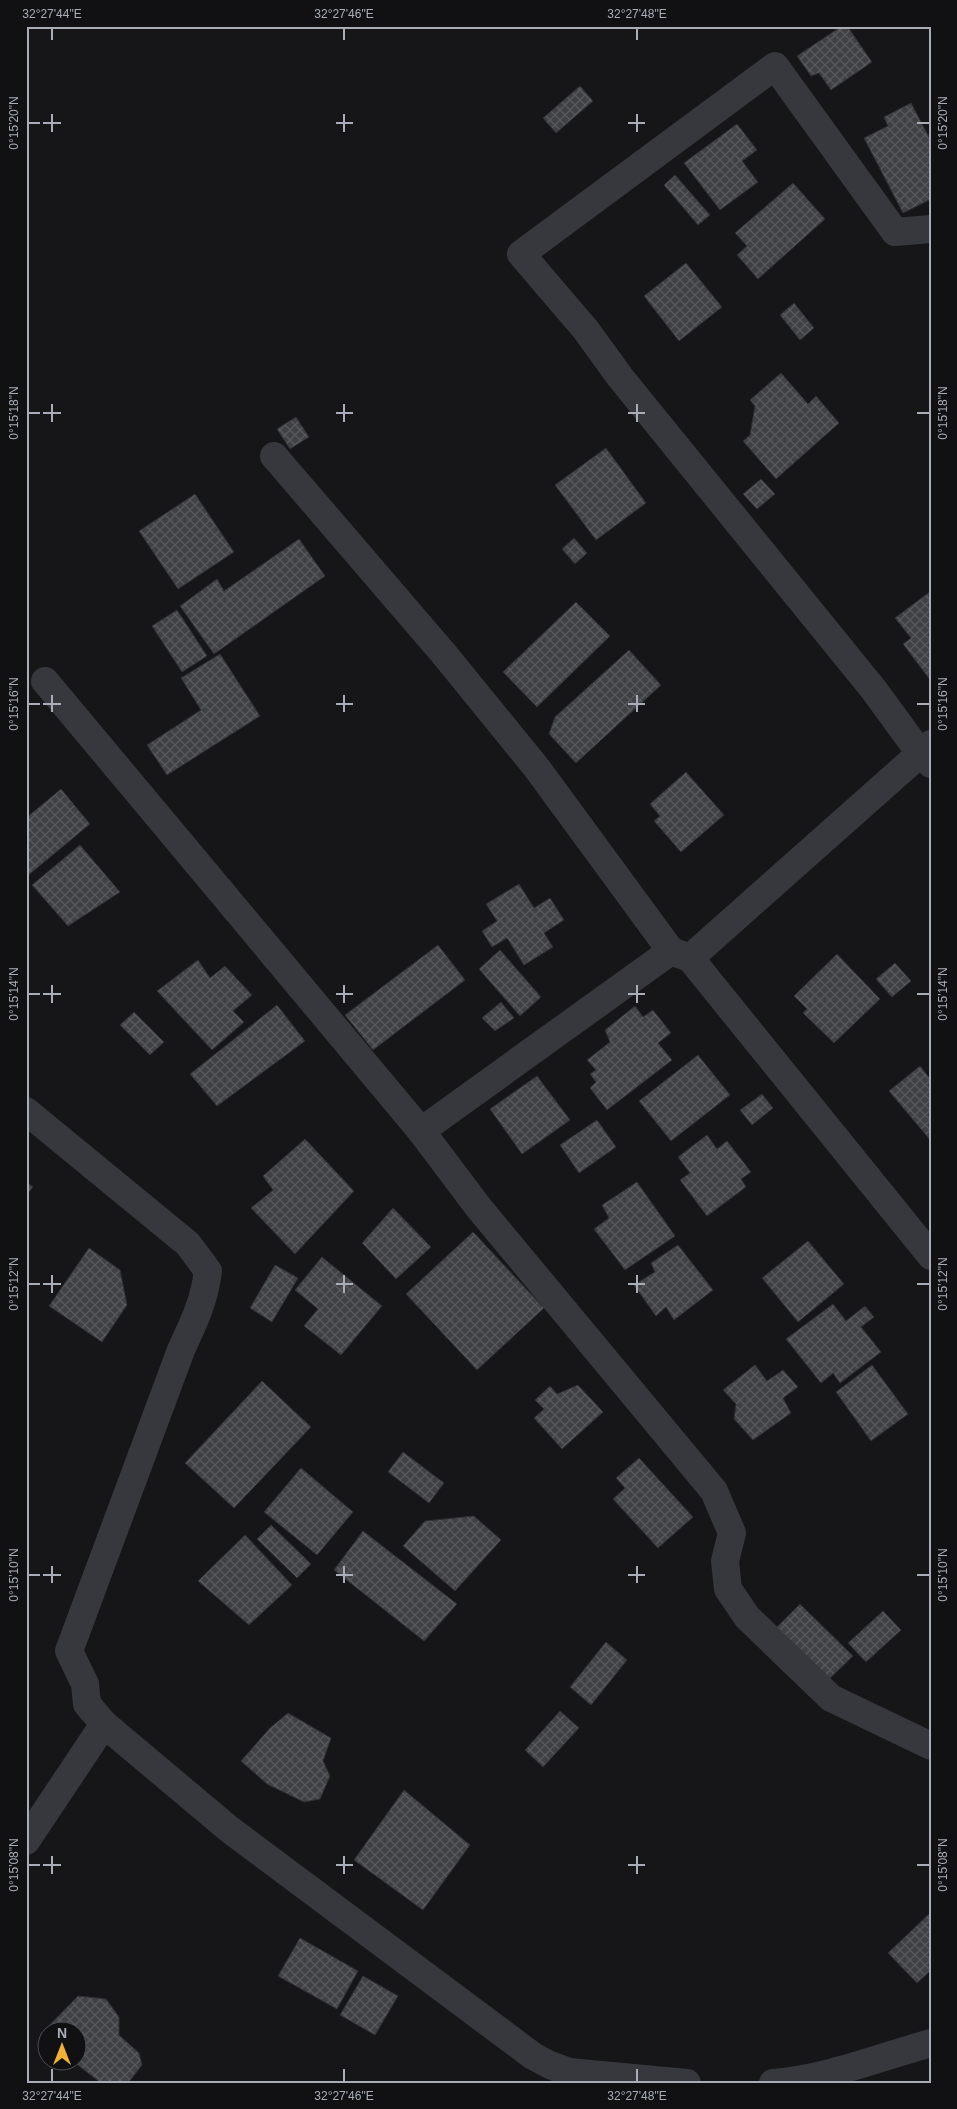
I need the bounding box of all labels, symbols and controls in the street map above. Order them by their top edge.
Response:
text: 32°27'44"E [22,7,82,21]
text: 32°27'46"E [314,7,374,21]
text: 32°27'48"E [607,7,667,21]
text: 0°15'20"N [7,96,21,150]
text: 0°15'20"N [936,96,950,150]
text: 0°15'18"N [7,386,21,440]
text: 0°15'18"N [936,386,950,440]
text: 0°15'16"N [7,677,21,731]
text: 0°15'16"N [936,677,950,731]
text: 0°15'14"N [7,967,21,1021]
text: 0°15'14"N [936,967,950,1021]
text: 0°15'12"N [7,1257,21,1311]
text: 0°15'12"N [936,1257,950,1311]
text: 0°15'10"N [7,1548,21,1602]
text: 0°15'10"N [936,1548,950,1602]
text: 0°15'08"N [7,1838,21,1892]
text: 0°15'08"N [936,1838,950,1892]
north arrow [38,2022,88,2072]
text: N [57,2025,67,2041]
text: 32°27'44"E [22,2089,82,2103]
text: 32°27'46"E [314,2089,374,2103]
text: 32°27'48"E [607,2089,667,2103]

